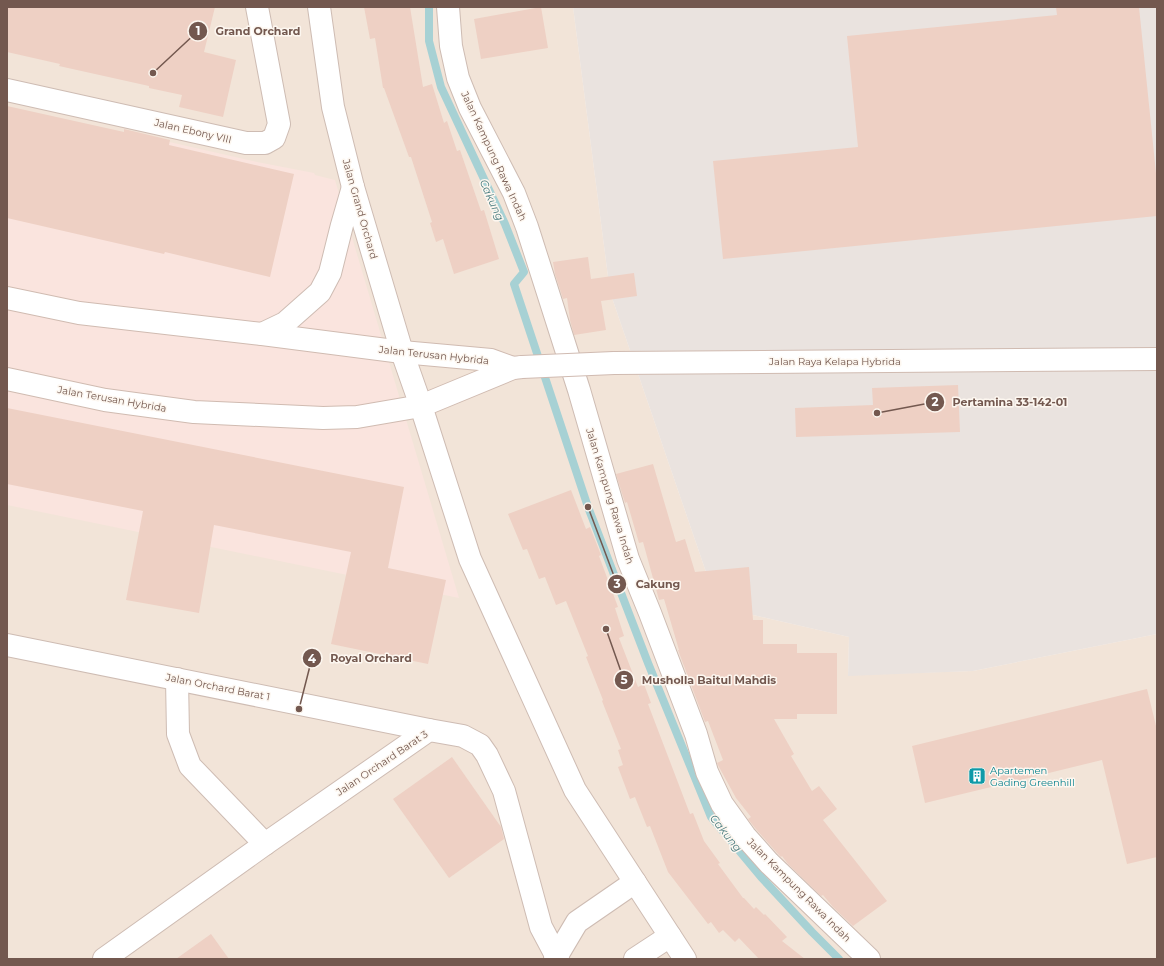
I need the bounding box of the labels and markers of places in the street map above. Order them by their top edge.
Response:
callout: Grand Orchard [188,20,309,43]
callout: Pertamina 33-142-01 [925,390,1076,413]
callout: Cakung [607,573,688,596]
callout: Royal Orchard [302,647,420,670]
callout: Musholla Baitul Mahdis [614,668,785,691]
place label: Apartemen Gading Greenhill [990,764,1075,789]
building icon: Apartemen Gading Greenhill [967,766,987,786]

